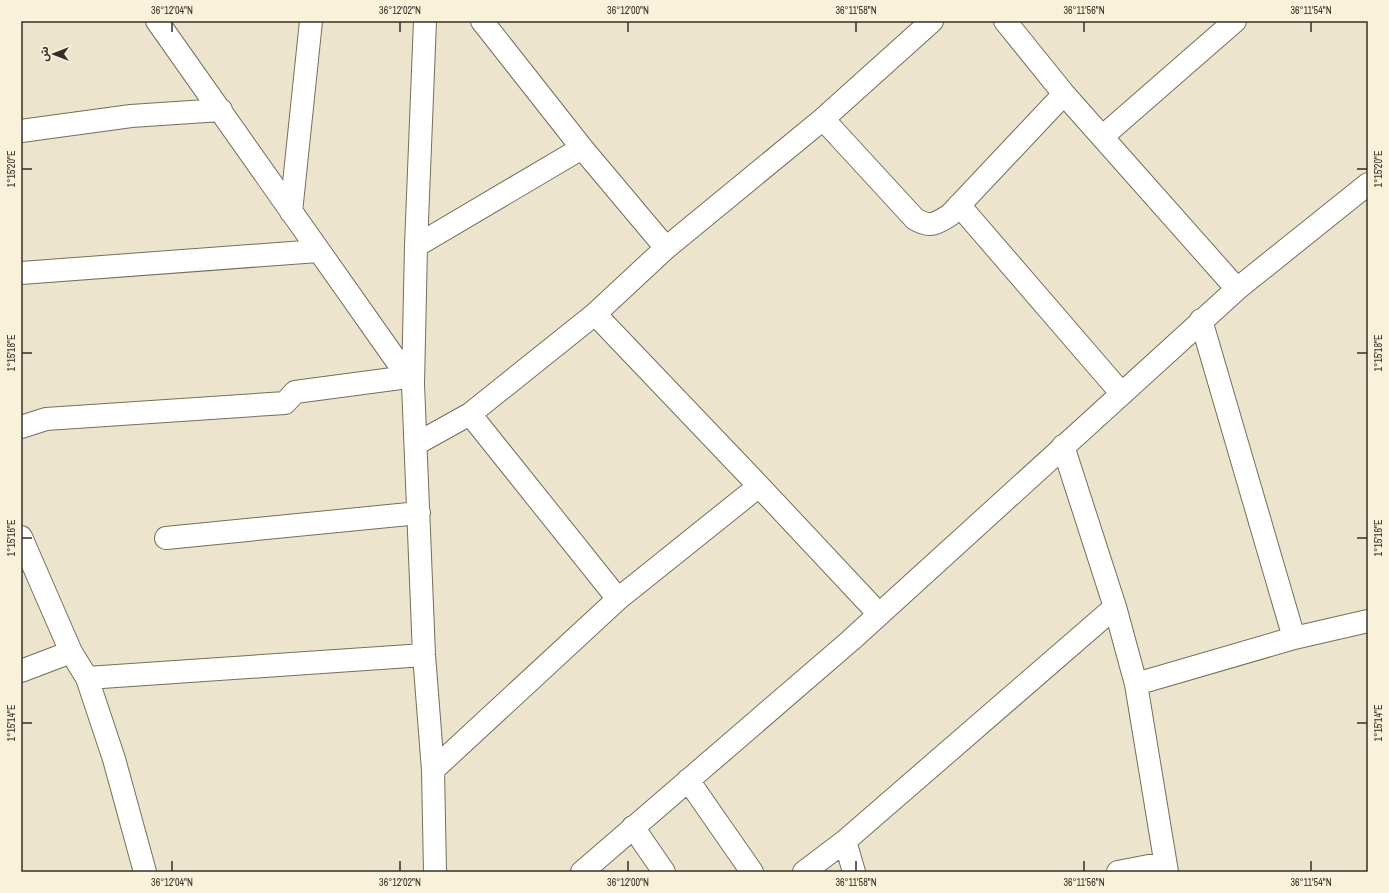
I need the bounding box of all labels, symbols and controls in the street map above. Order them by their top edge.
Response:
text: 36°12'04"N [151,4,193,17]
text: 36°12'02"N [379,4,421,17]
text: 36°12'00"N [607,4,649,17]
text: 36°11'58"N [835,4,877,17]
text: 36°11'56"N [1063,4,1105,17]
text: 36°11'54"N [1290,4,1332,17]
north arrow [34,34,74,74]
text: ش [37,46,51,62]
text: 1°15'20"E [5,151,18,187]
text: 1°15'20"E [1372,151,1385,187]
text: 1°15'18"E [5,335,18,371]
text: 1°15'18"E [1372,335,1385,371]
text: 1°15'16"E [5,520,18,556]
text: 1°15'16"E [1372,520,1385,556]
text: 1°15'14"E [5,705,18,741]
text: 1°15'14"E [1372,705,1385,741]
text: 36°12'04"N [151,876,193,889]
text: 36°12'02"N [379,876,421,889]
text: 36°12'00"N [607,876,649,889]
text: 36°11'58"N [835,876,877,889]
text: 36°11'56"N [1063,876,1105,889]
text: 36°11'54"N [1290,876,1332,889]

